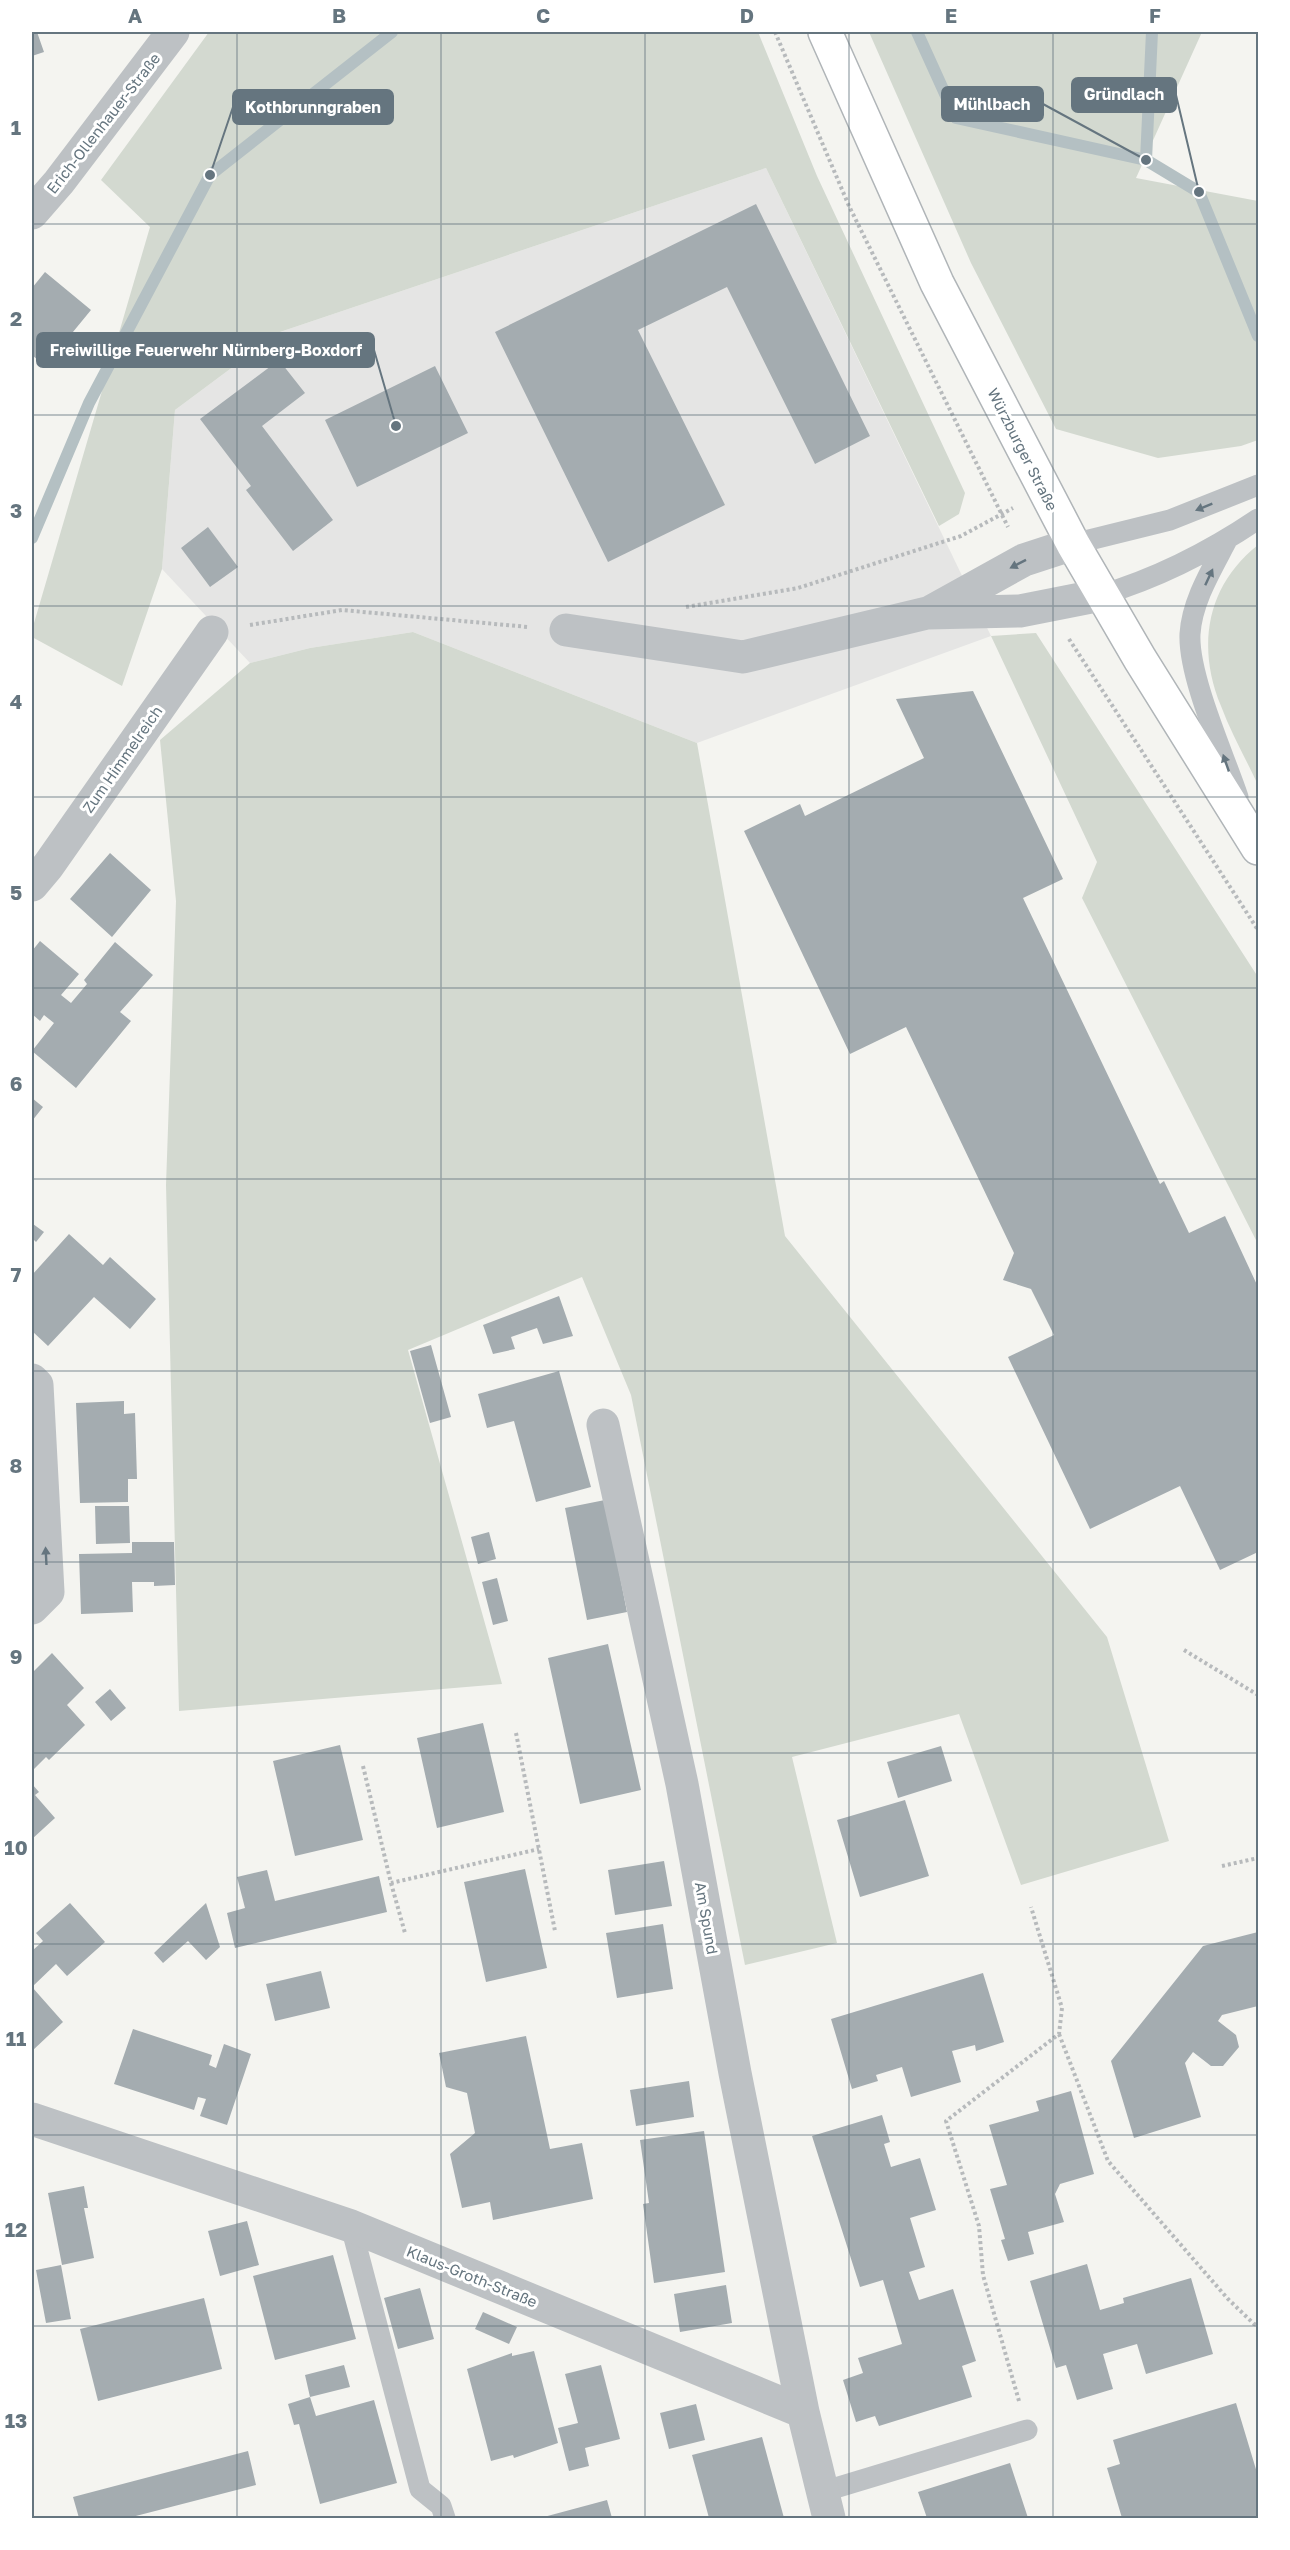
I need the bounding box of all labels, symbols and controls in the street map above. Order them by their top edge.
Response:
text: A [128,3,142,27]
text: B [332,3,346,27]
text: C [536,3,550,27]
text: D [740,3,754,27]
text: E [945,3,957,27]
text: F [1149,3,1161,27]
street label: Erich-Ollenhauer-Straße [42,49,164,197]
callout: Gründlach [1072,78,1176,112]
text: Gründlach [1084,84,1164,104]
callout: Mühlbach [942,87,1043,121]
callout: Kothbrunngraben [233,90,393,124]
text: Mühlbach [954,94,1030,114]
text: Kothbrunngraben [245,97,381,117]
text: 1 [11,115,21,139]
text: 2 [10,306,22,330]
callout: Freiwillige Feuerwehr Nürnberg-Boxdorf [37,333,374,367]
text: Freiwillige Feuerwehr Nürnberg-Boxdorf [50,340,362,360]
street label: Würzburger Straße [984,385,1062,514]
text: 3 [10,498,22,522]
one-way arrow [1195,502,1213,512]
one-way arrow [1009,559,1026,569]
one-way arrow [1204,567,1214,585]
text: 4 [10,689,22,713]
street label: Zum Himmelreich [78,702,166,816]
one-way arrow [1221,754,1231,772]
text: 5 [10,880,22,904]
text: 6 [10,1071,22,1095]
text: 7 [11,1262,22,1286]
text: 8 [10,1453,22,1477]
one-way arrow [41,1546,50,1565]
text: 9 [10,1644,22,1668]
text: 10 [4,1835,28,1859]
street label: Am Spund [692,1880,722,1956]
text: 11 [6,2026,26,2050]
text: 12 [5,2217,27,2241]
street label: Klaus-Groth-Straße [404,2242,540,2311]
text: 13 [5,2408,27,2432]

